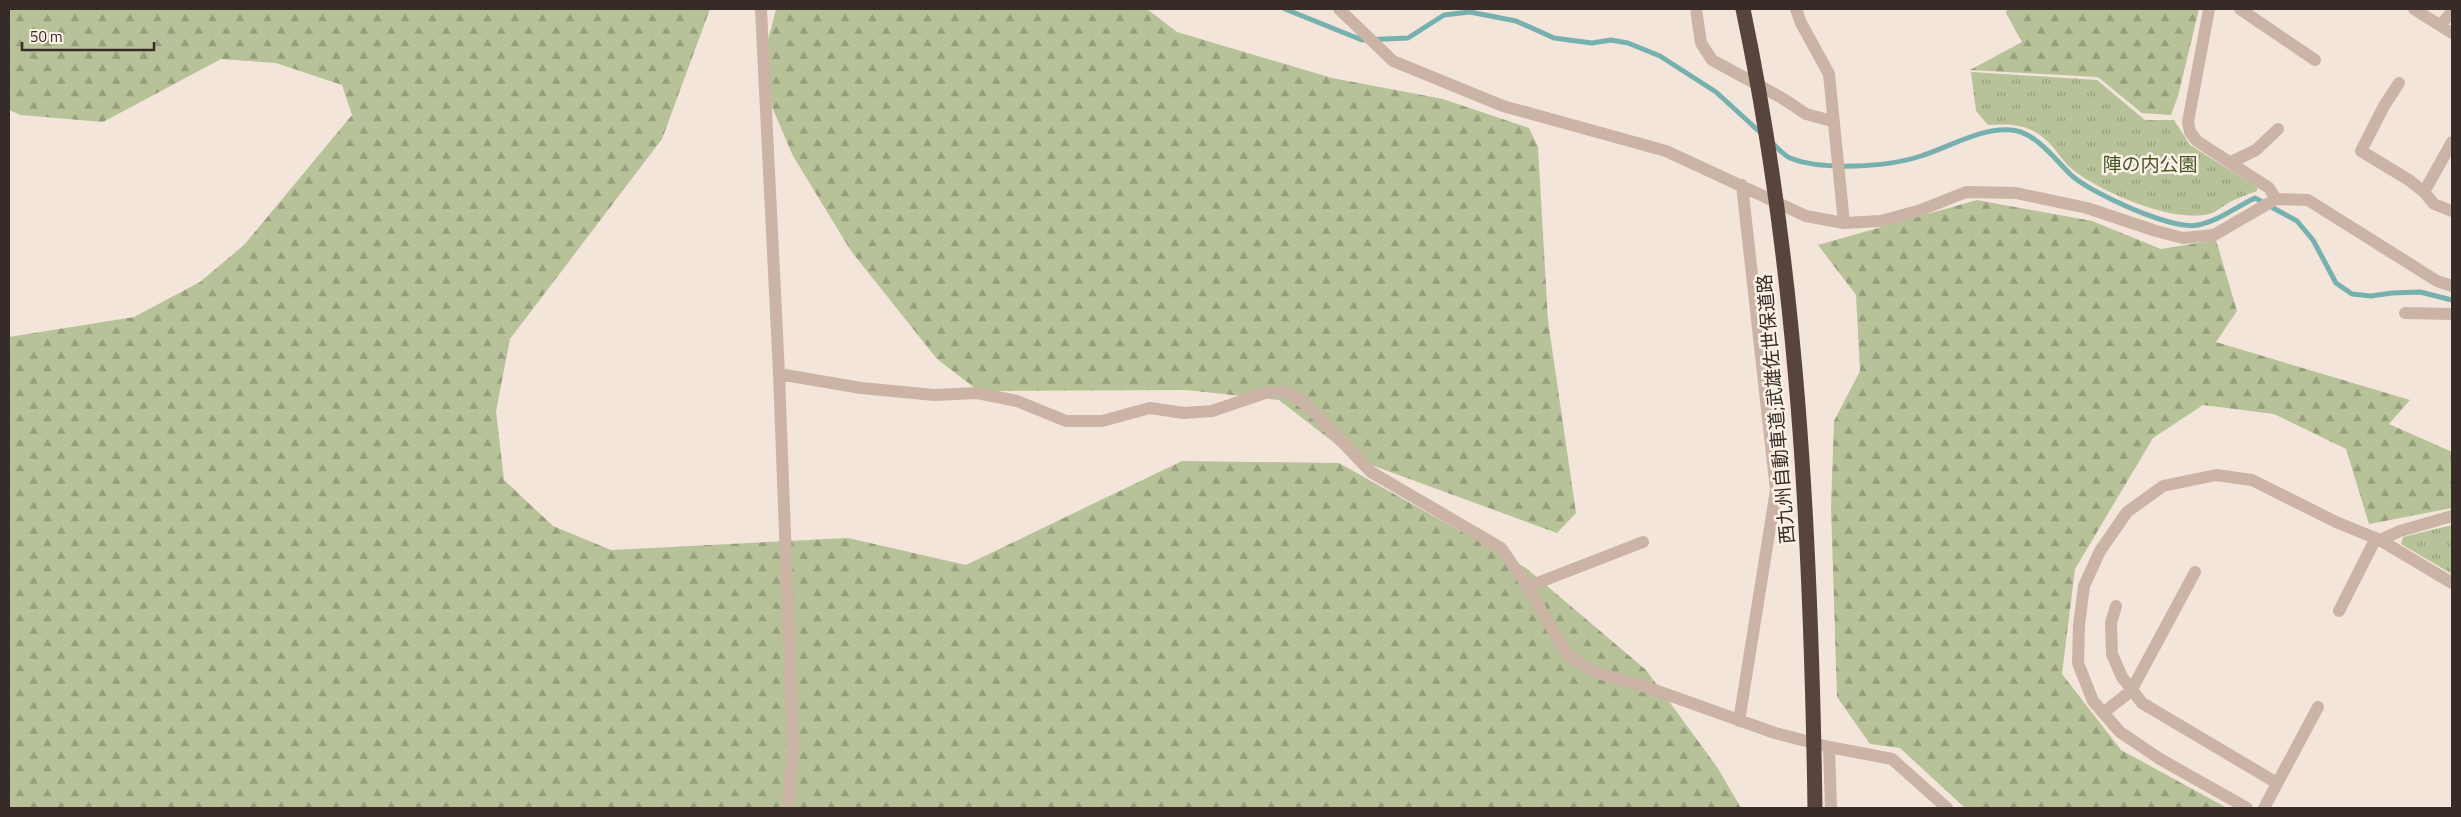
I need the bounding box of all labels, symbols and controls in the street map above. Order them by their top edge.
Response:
scale bar [22,20,155,52]
text: 50 m [30,25,63,48]
park label: 陣の内公園 [2102,149,2198,178]
street label: 西九州自動車道;武雄佐世保道路 [1749,273,1801,545]

